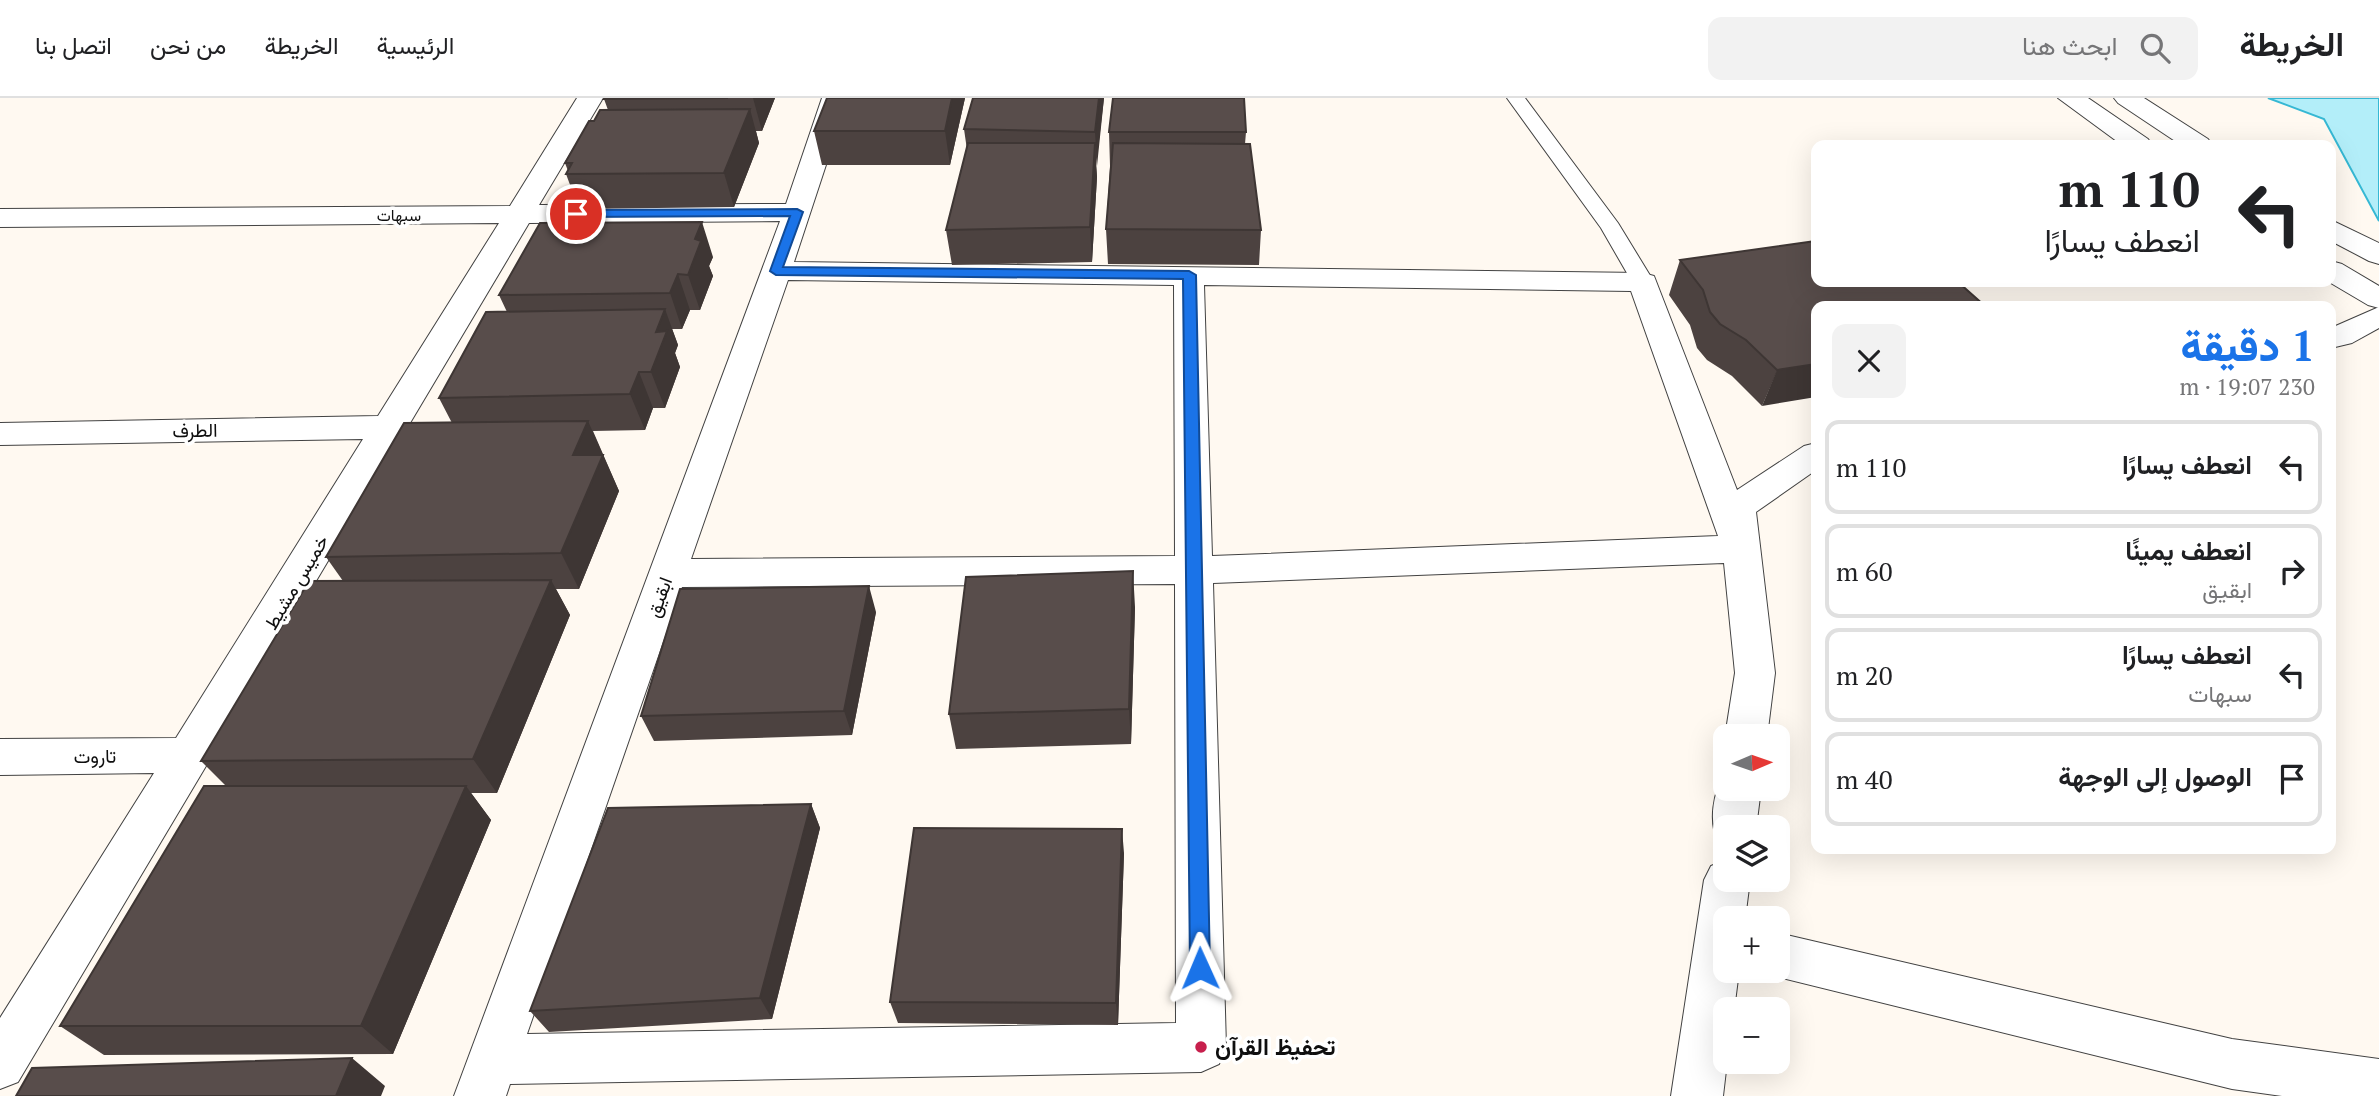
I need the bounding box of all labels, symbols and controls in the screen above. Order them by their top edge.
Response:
search box [1708,17,2198,80]
text: الخريطة [2240,22,2344,65]
text: ابحث هنا [2022,28,2118,62]
text: اتصل بنا [35,29,112,61]
text: من نحن [150,29,226,61]
text: الخريطة [264,29,339,61]
text: الرئيسية [377,29,454,61]
icon: search [2136,29,2174,67]
text: 110 m [2058,156,2200,221]
icon: left [2224,168,2315,259]
pin [546,184,606,244]
icon: arrive [557,195,595,233]
street label: سبهات [377,204,421,226]
text: انعطف يسارًا [2044,219,2200,261]
text: 1 دقيقة [2180,317,2315,373]
button: close [1832,324,1906,398]
text: 230 m · 19:07 [2180,371,2315,402]
street label: الطرف [172,417,218,442]
text: انعطف يسارًا [2122,447,2252,481]
icon: left [2273,448,2311,486]
text: 110 m [1836,450,1906,484]
street label: خميس مشيط [258,530,334,634]
text: انعطف يمينًا [2125,533,2252,567]
icon: right [2273,552,2311,590]
text: 60 m [1836,554,1893,588]
street label: ابقيق [640,573,677,620]
text: ابقيق [2202,574,2252,605]
text: انعطف يسارًا [2122,637,2252,671]
icon: left [2273,656,2311,694]
text: 20 m [1836,658,1893,692]
text: سبهات [2188,678,2252,709]
north arrow [1713,724,1790,802]
map controls [1713,724,1790,1074]
street label: تاروت [74,743,116,768]
text: الوصول إلى الوجهة [2058,759,2252,793]
icon: arrive [2273,760,2311,798]
text: 40 m [1836,762,1893,796]
button: layers [1713,815,1790,892]
button: + [1713,906,1790,983]
position arrow [1163,931,1237,1005]
button: − [1713,997,1790,1074]
place label: تحفيظ القرآن [1215,1031,1336,1062]
marker: تحفيظ القرآن [1193,1039,1209,1055]

